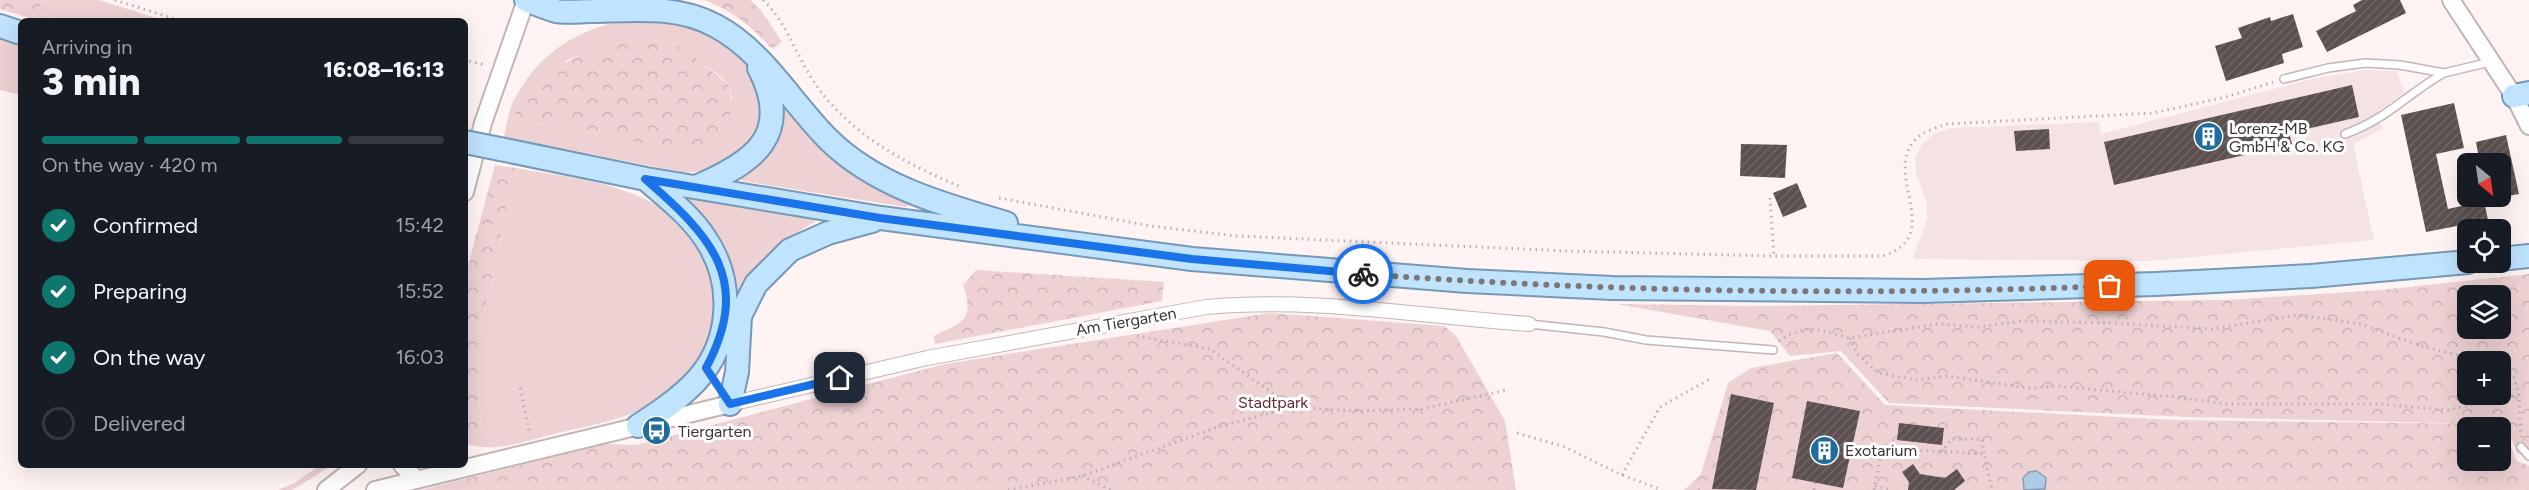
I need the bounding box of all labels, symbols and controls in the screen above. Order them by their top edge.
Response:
text: Arriving in [42,35,132,59]
text: 16:08–16:13 [324,56,444,83]
text: 3 min [42,58,140,105]
place label: Lorenz-MB GmbH & Co. KG [2229,119,2344,156]
building icon: Lorenz-MB GmbH & Co. KG [2192,121,2224,153]
text: On the way · 420 m [42,153,218,177]
north arrow [2457,153,2511,207]
map controls [2457,153,2511,471]
icon: check [42,209,75,242]
text: Confirmed [93,212,198,239]
text: 15:42 [396,213,444,237]
button: locate [2457,219,2511,273]
courier [1333,244,1393,304]
icon: bike [1347,258,1380,291]
pin [2084,260,2135,311]
icon: bag [2093,269,2126,302]
icon: check [42,275,75,308]
text: Preparing [93,278,187,305]
text: 15:52 [397,279,444,303]
button: layers [2457,285,2511,339]
street label: Am Tiergarten [1074,303,1178,340]
icon: check [42,341,75,374]
text: On the way [93,344,205,371]
text: 16:03 [396,345,444,369]
button: + [2457,351,2511,405]
pin [814,352,865,403]
icon: home [823,361,856,394]
park label: Stadtpark [1238,393,1308,412]
text: Delivered [93,410,186,437]
bus stop icon: Tiergarten [641,415,673,447]
button: − [2457,417,2511,471]
place label: Tiergarten [678,422,751,441]
building icon: Exotarium [1808,434,1840,466]
place label: Exotarium [1845,441,1917,460]

